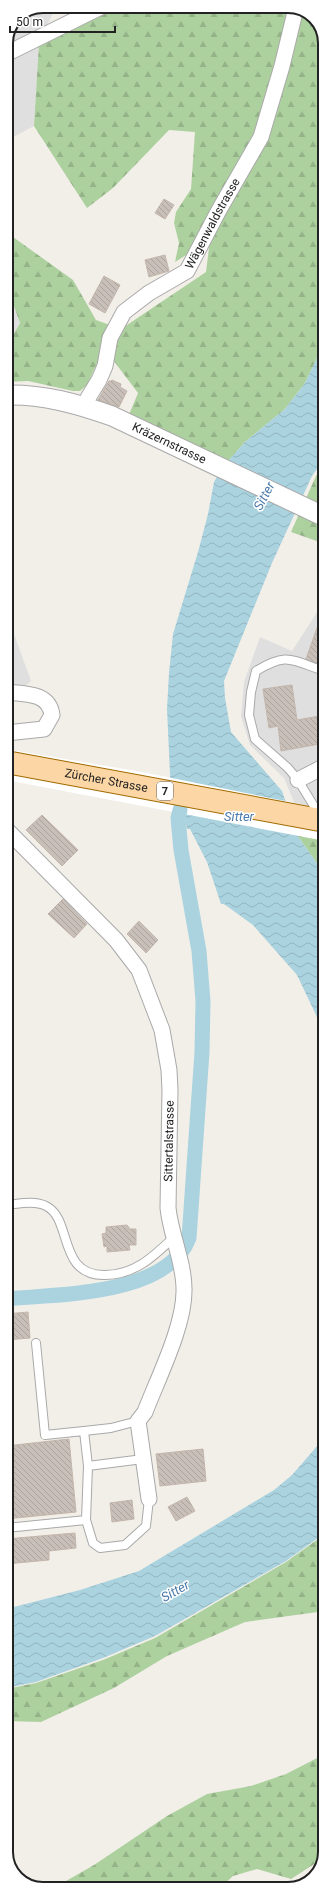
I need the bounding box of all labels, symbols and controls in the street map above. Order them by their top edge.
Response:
scale bar [10,8,115,34]
text: 50 m [16,15,43,29]
street label: Wägenwaldstrasse [182,176,243,271]
street label: Kräzernstrasse [130,420,208,467]
water label: Sitter [250,479,278,513]
street label: Zürcher Strasse [64,766,149,795]
road number: 7 [157,782,173,800]
water label: Sitter [224,809,255,824]
street label: Sittertalstrasse [161,1100,177,1182]
water label: Sitter [158,1577,192,1605]

